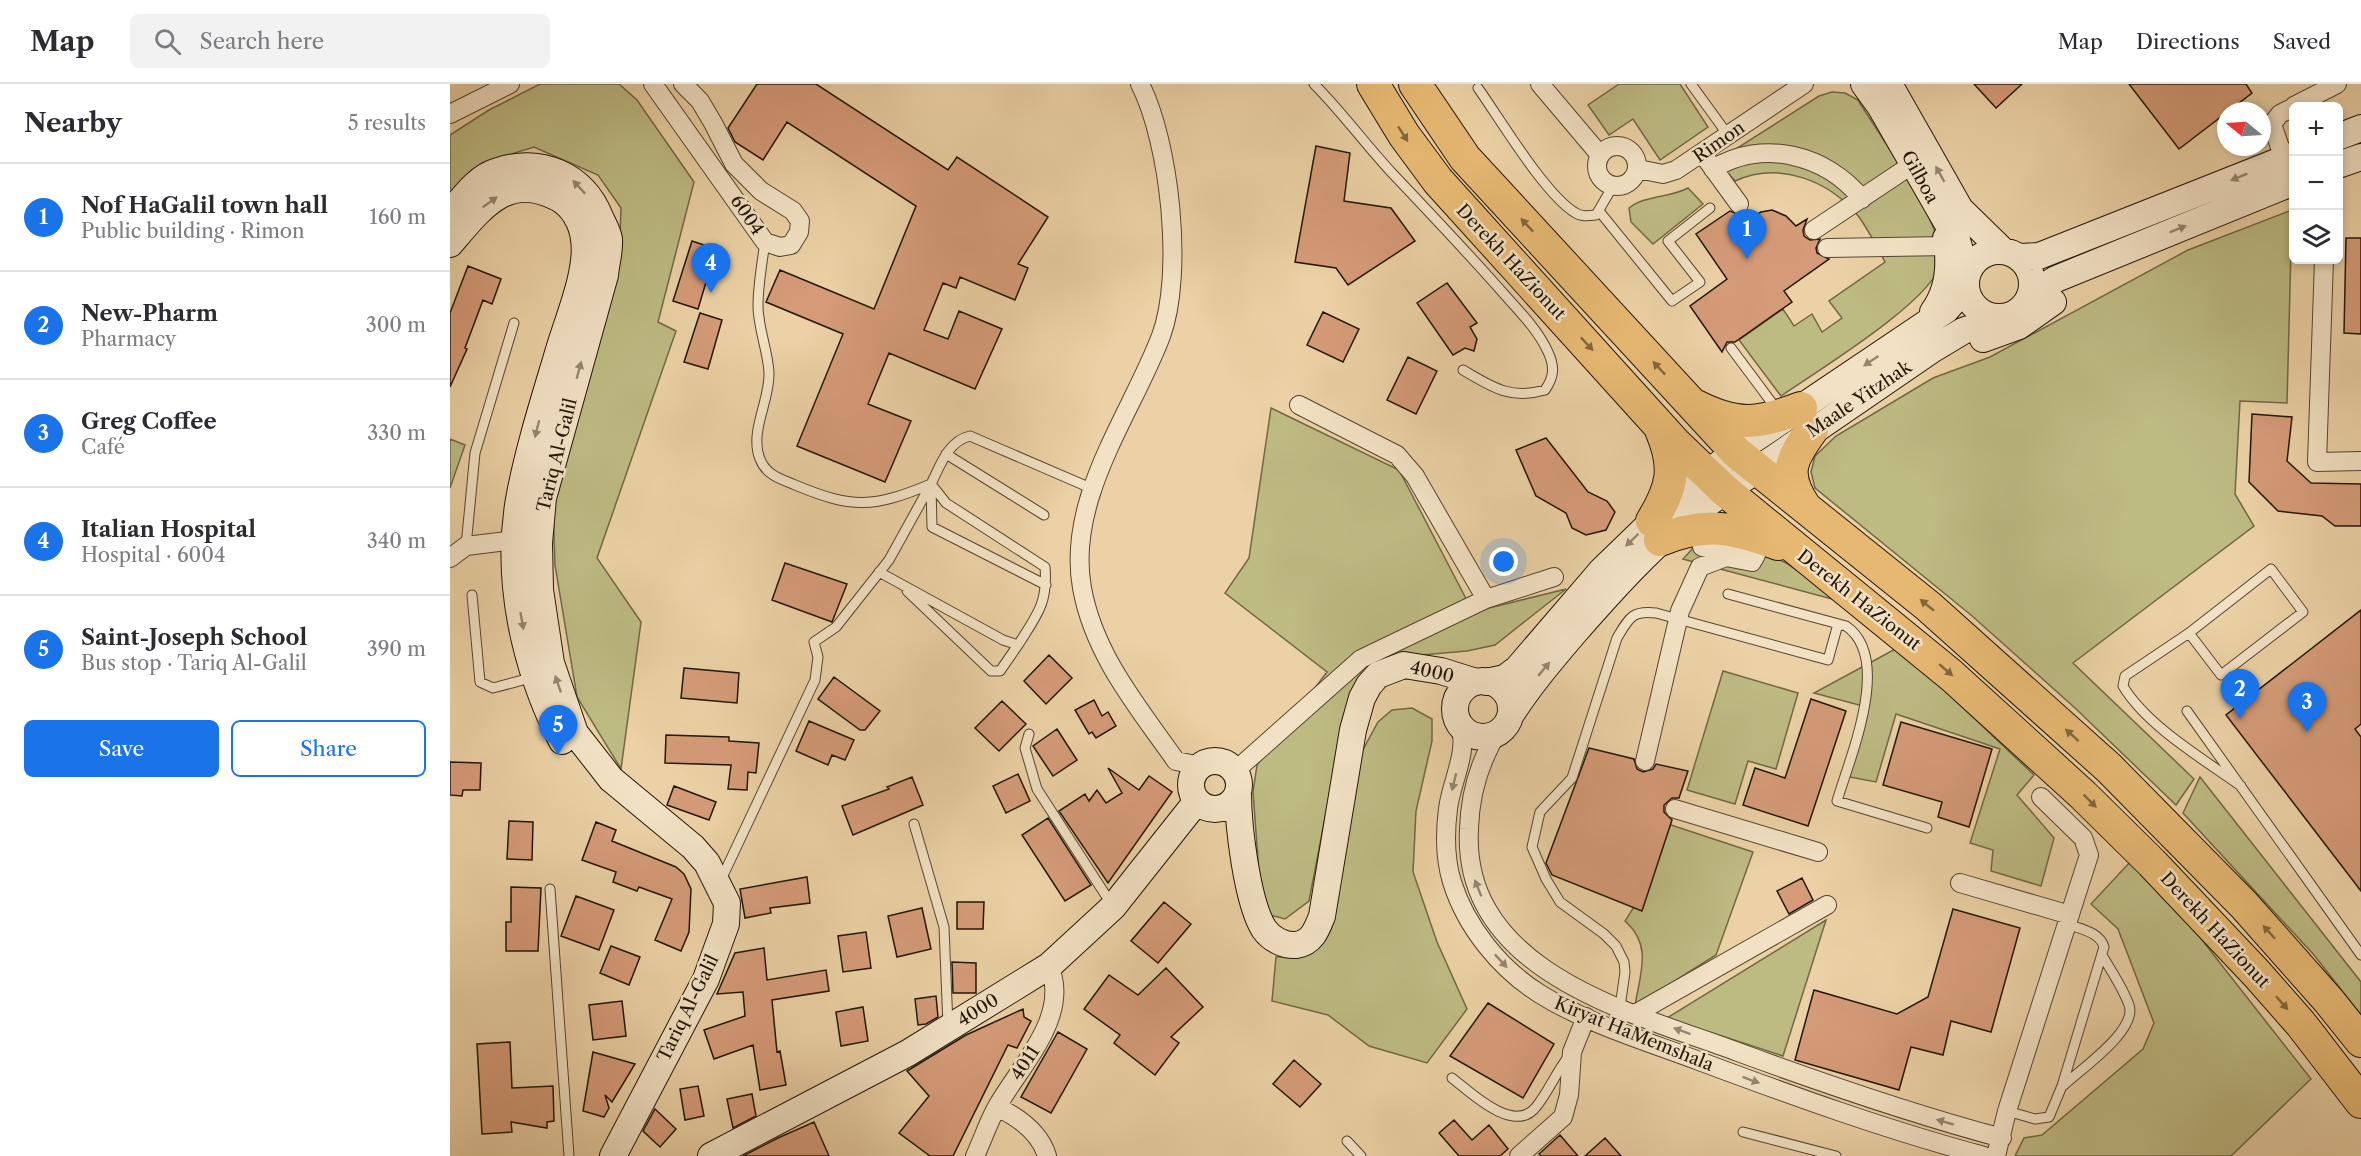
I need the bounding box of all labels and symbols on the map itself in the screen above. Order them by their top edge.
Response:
north arrow [2217,102,2271,156]
street label: Rimon [1689,116,1749,168]
one-way arrow [1397,126,1408,142]
street label: Gilboa [1897,147,1944,208]
one-way arrow [1935,165,1945,182]
one-way arrow [2230,173,2248,182]
one-way arrow [572,180,586,195]
street label: 6004 [726,191,768,239]
one-way arrow [482,196,498,208]
street label: Derekh HaZionut [1452,199,1571,325]
pin: 1 [1728,210,1766,259]
one-way arrow [1521,218,1534,233]
one-way arrow [2170,224,2188,234]
pin: 4 [692,244,730,293]
one-way arrow [1580,336,1594,351]
street label: Maale Yitzhak [1802,355,1917,442]
one-way arrow [1863,355,1879,366]
one-way arrow [575,361,584,379]
one-way arrow [1653,361,1667,375]
street label: Tariq Al-Galil [532,396,582,514]
one-way arrow [531,420,541,438]
one-way arrow [1625,533,1639,547]
street label: Derekh HaZionut [1793,545,1926,655]
your location [1489,547,1518,576]
one-way arrow [1919,599,1935,612]
one-way arrow [517,612,526,631]
street label: 4000 [1408,656,1456,688]
one-way arrow [1538,661,1551,677]
one-way arrow [1938,663,1953,676]
pin: 2 [2220,670,2260,719]
one-way arrow [553,675,563,693]
pin: 3 [2288,682,2326,732]
pin: 5 [538,706,578,755]
one-way arrow [2065,728,2080,742]
one-way arrow [1448,773,1458,791]
one-way arrow [2082,794,2096,808]
street label: Derekh HaZionut [2156,867,2275,993]
one-way arrow [1473,878,1483,896]
one-way arrow [2262,925,2276,940]
street label: Tariq Al-Galil [653,951,723,1065]
one-way arrow [1494,953,1507,968]
street label: 4000 [953,989,1003,1031]
street label: Kiryat HaMemshala [1551,992,1717,1076]
one-way arrow [2276,995,2289,1011]
one-way arrow [1673,1026,1691,1035]
street label: 4011 [1006,1041,1045,1084]
one-way arrow [1742,1076,1760,1085]
one-way arrow [1936,1117,1954,1127]

